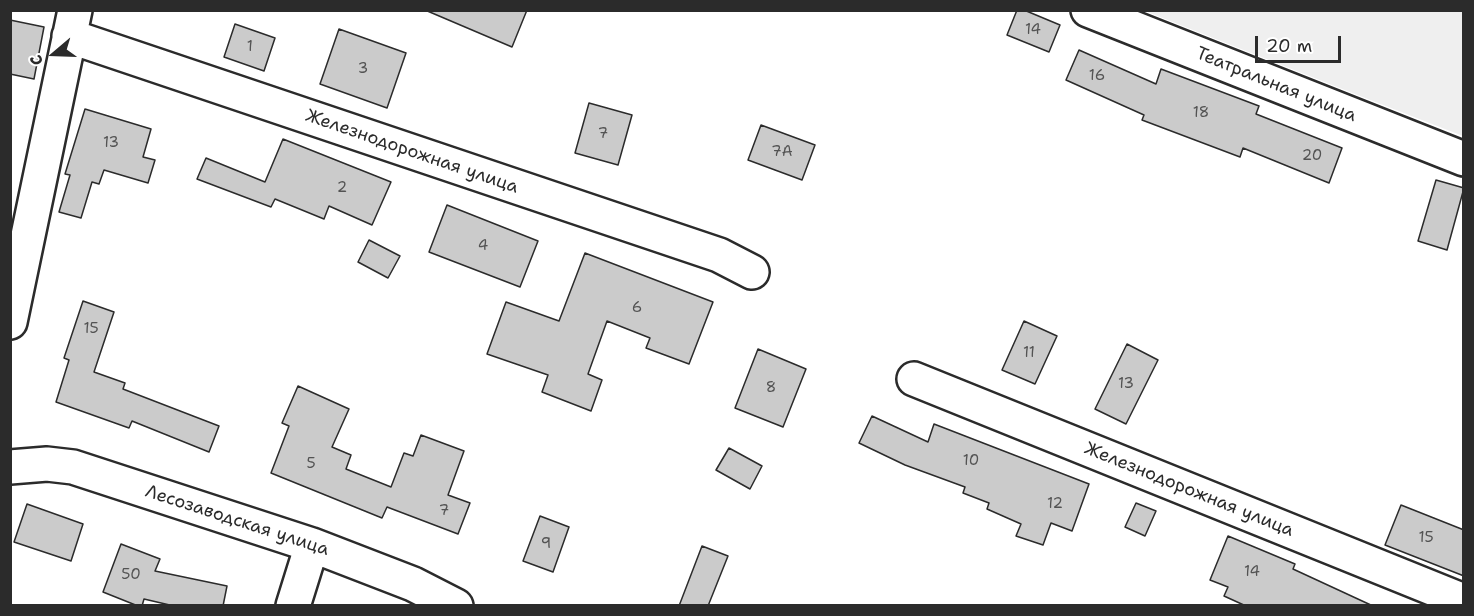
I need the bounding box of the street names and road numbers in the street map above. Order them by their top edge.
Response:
street label: Театральная улица [1193,43,1359,127]
street label: Железнодорожная улица [303,105,521,199]
street label: Железнодорожная улица [1081,438,1297,542]
street label: Лесозаводская улица [142,481,332,561]

